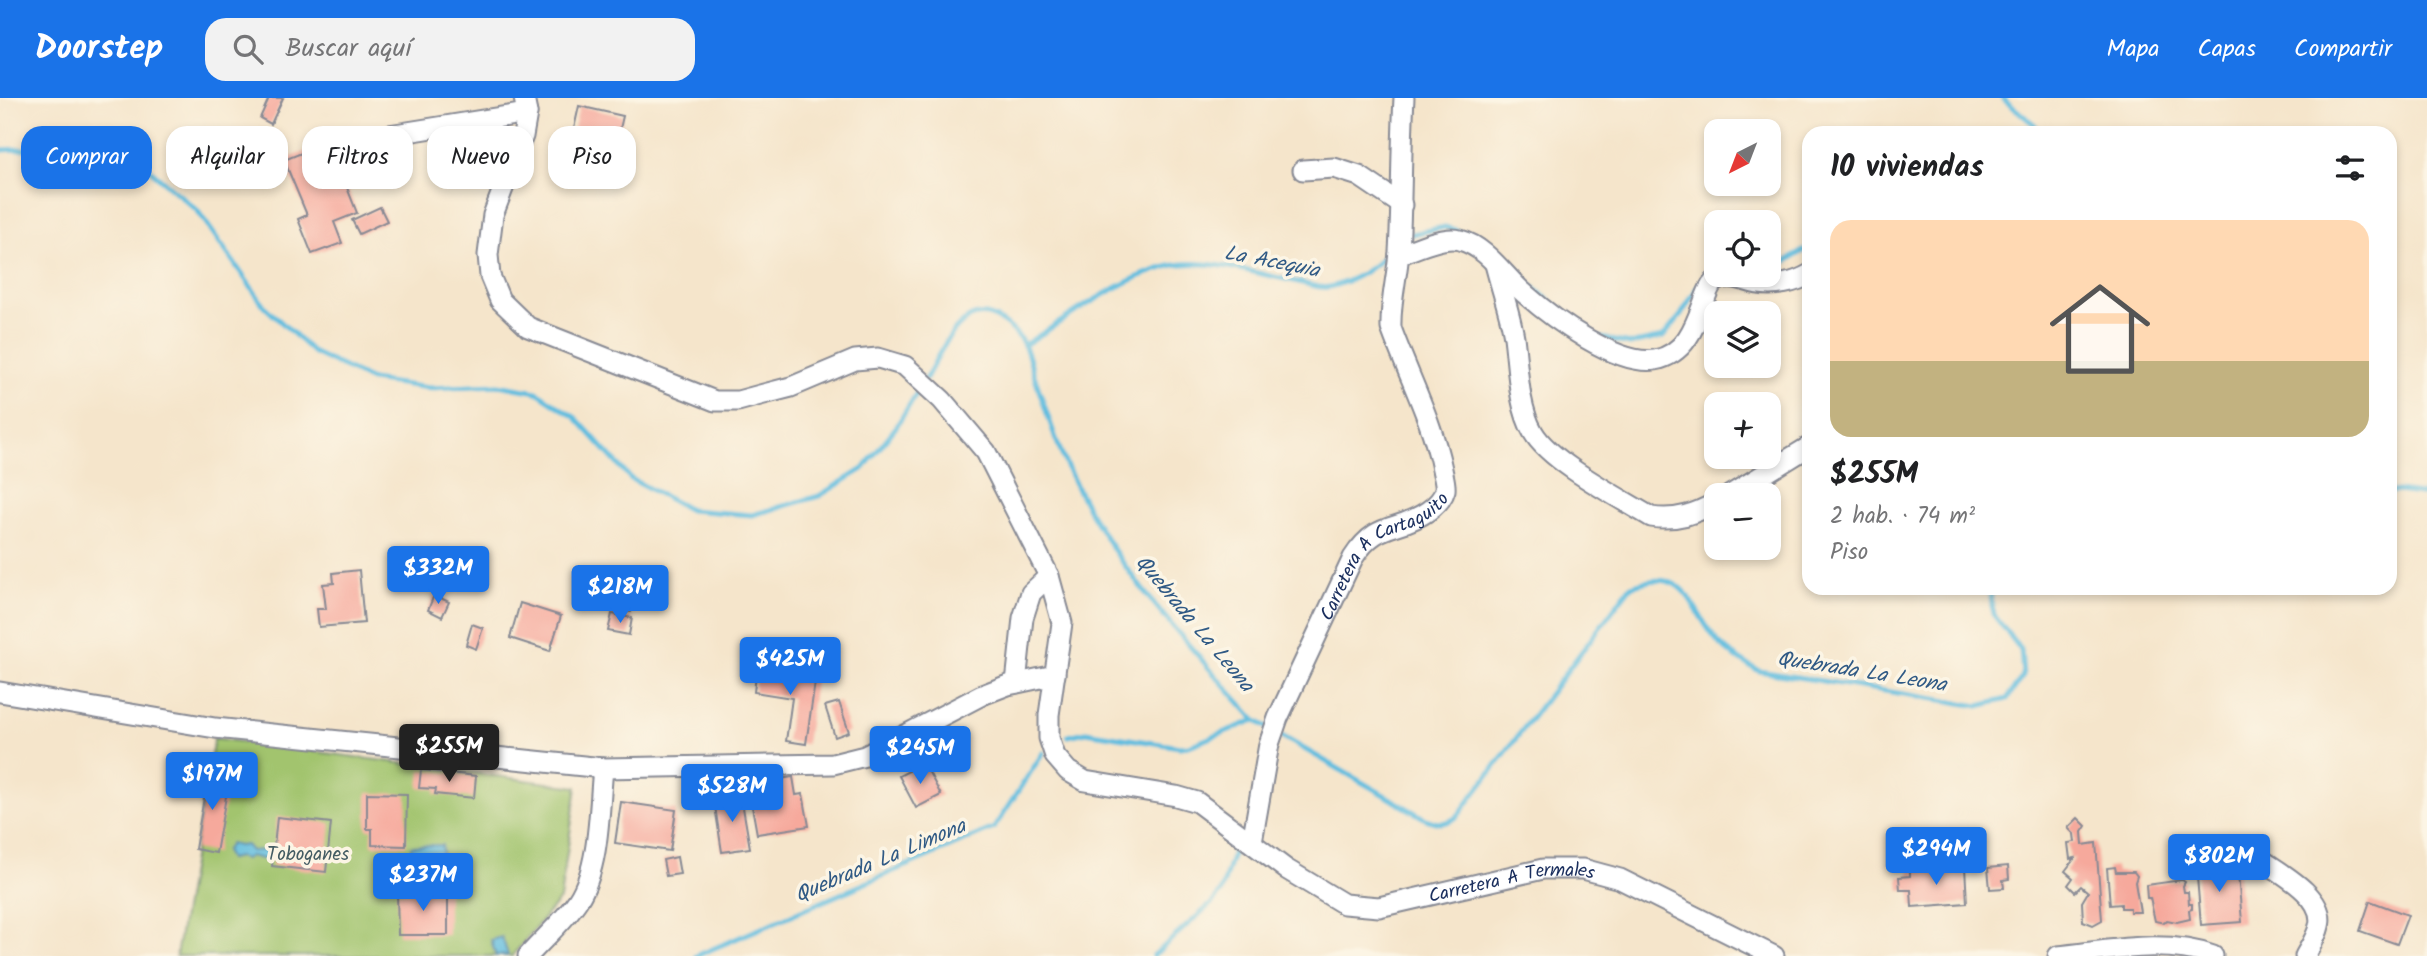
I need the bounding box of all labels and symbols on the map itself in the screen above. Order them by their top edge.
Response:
north arrow [1704,119,1782,196]
water label: La Acequia [1221,237,1323,288]
street label: Carretera A Cartaguito [1313,487,1458,626]
pin: $332M [389,546,487,606]
water label: Quebrada La Leona [1126,548,1262,701]
pin: $218M [571,566,669,625]
pin: $425M [741,638,839,697]
water label: Quebrada La Leona [1775,643,1950,702]
pin: $255M [400,724,498,784]
pin: $245M [871,726,969,786]
pin: $197M [163,752,261,812]
pin: $528M [683,764,781,824]
water label: Quebrada La Limona [790,810,972,912]
pin: $294M [1887,828,1985,887]
pin: $802M [2170,834,2268,894]
park label: Toboganes [267,840,349,870]
pin: $237M [374,854,472,913]
street label: Carretera A Termales [1426,855,1598,912]

